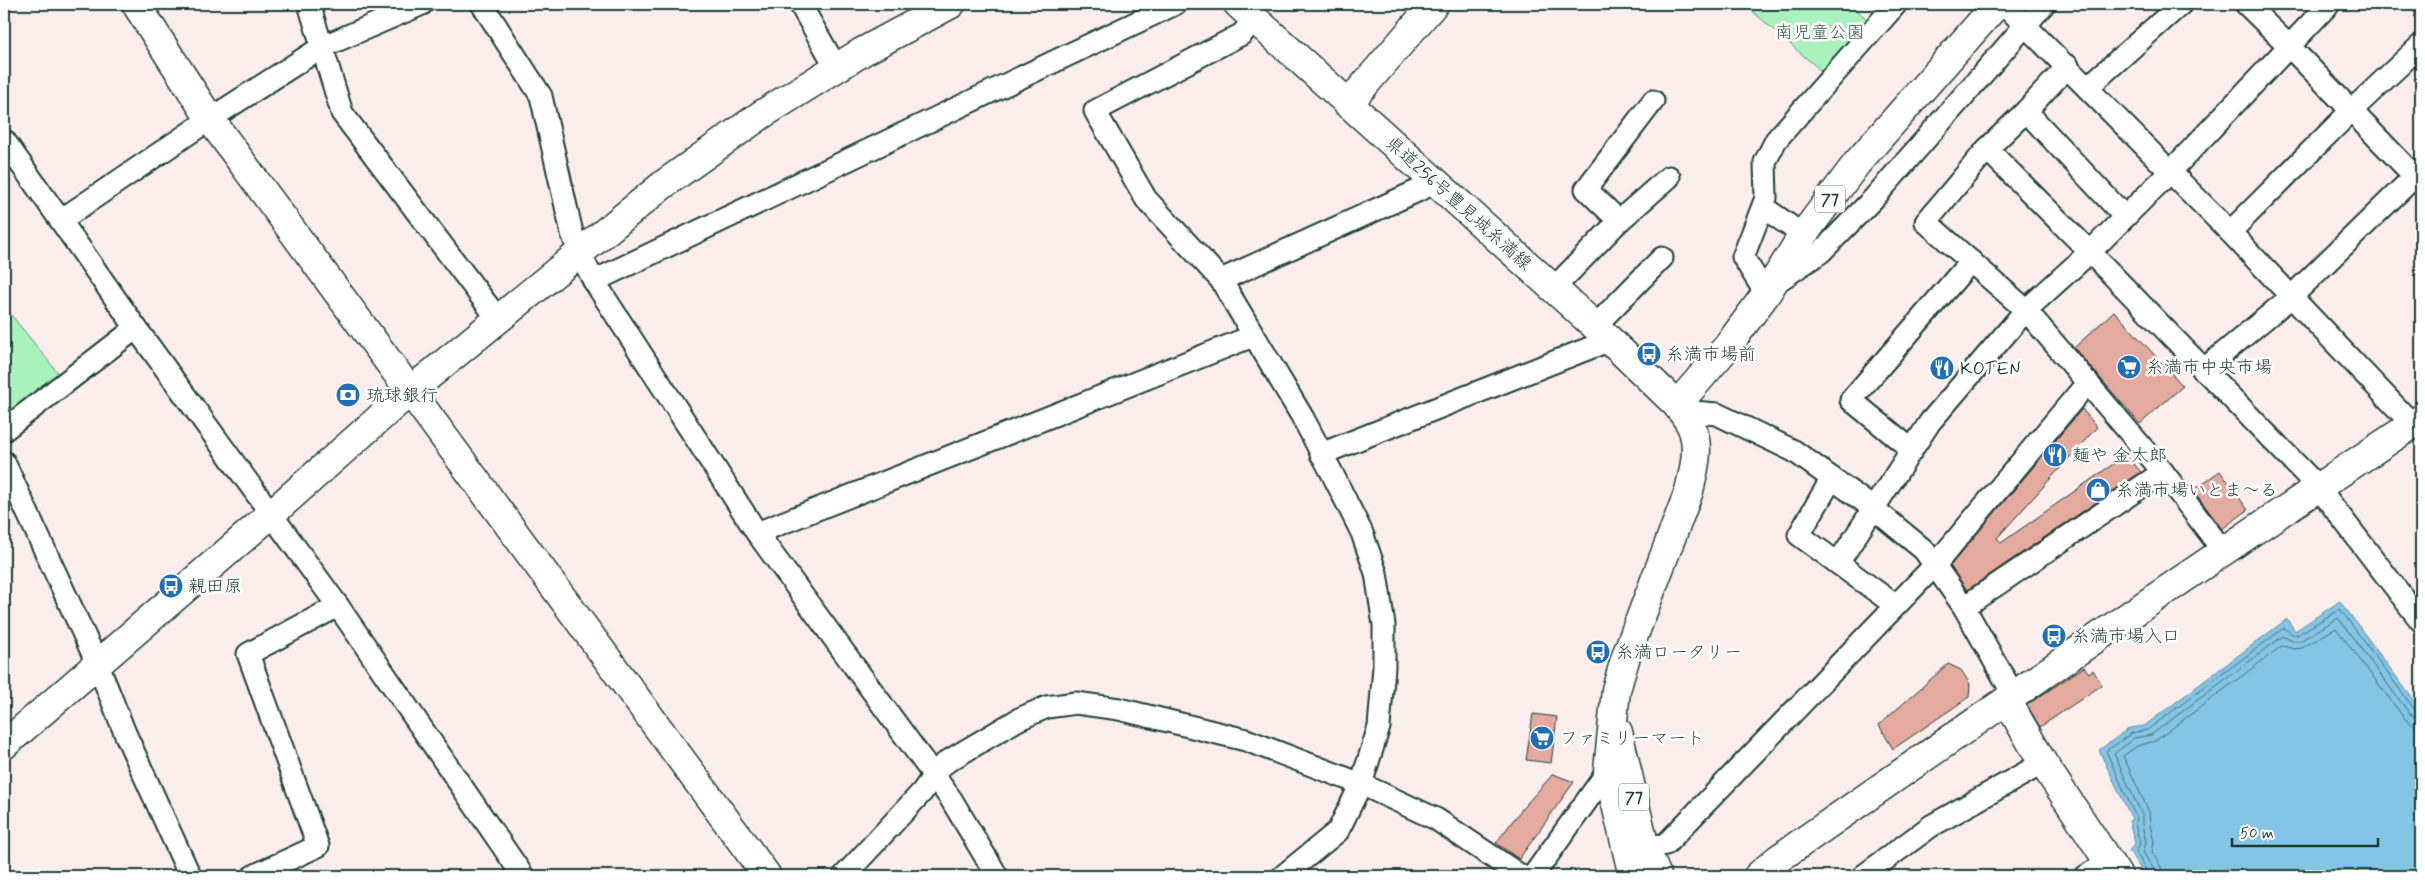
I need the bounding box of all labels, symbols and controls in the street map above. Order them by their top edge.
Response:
park label: 南児童公園 [1775,21,1865,45]
street label: 県道256号豊見城糸満線 [1380,132,1537,276]
road number: 77 [1815,185,1845,212]
bus stop icon: 糸満市場前 [1636,341,1662,367]
place label: 糸満市場前 [1666,343,1756,367]
supermarket icon: 糸満市中央市場 [2116,354,2142,380]
restaurant icon: KOTEN [1929,355,1955,381]
place label: 糸満市中央市場 [2146,356,2272,380]
place label: KOTEN [1960,357,2021,381]
bank icon: 琉球銀行 [335,382,361,408]
place label: 琉球銀行 [366,384,438,408]
restaurant icon: 麺や 金太郎 [2042,442,2068,468]
place label: 麺や 金太郎 [2072,444,2167,468]
shop icon: 糸満市場いとま～る [2085,477,2111,503]
place label: 糸満市場いとま～る [2116,479,2278,503]
bus stop icon: 親田原 [158,573,184,599]
place label: 親田原 [188,575,242,599]
bus stop icon: 糸満市場入口 [2041,623,2067,649]
place label: 糸満市場入口 [2072,625,2180,649]
bus stop icon: 糸満ロータリー [1585,639,1611,665]
place label: 糸満ロータリー [1616,641,1742,665]
supermarket icon: ファミリーマート [1529,725,1555,751]
place label: ファミリーマート [1560,727,1704,751]
road number: 77 [1619,784,1649,810]
scale bar [2232,815,2379,847]
text: 50 m [2240,824,2274,844]

